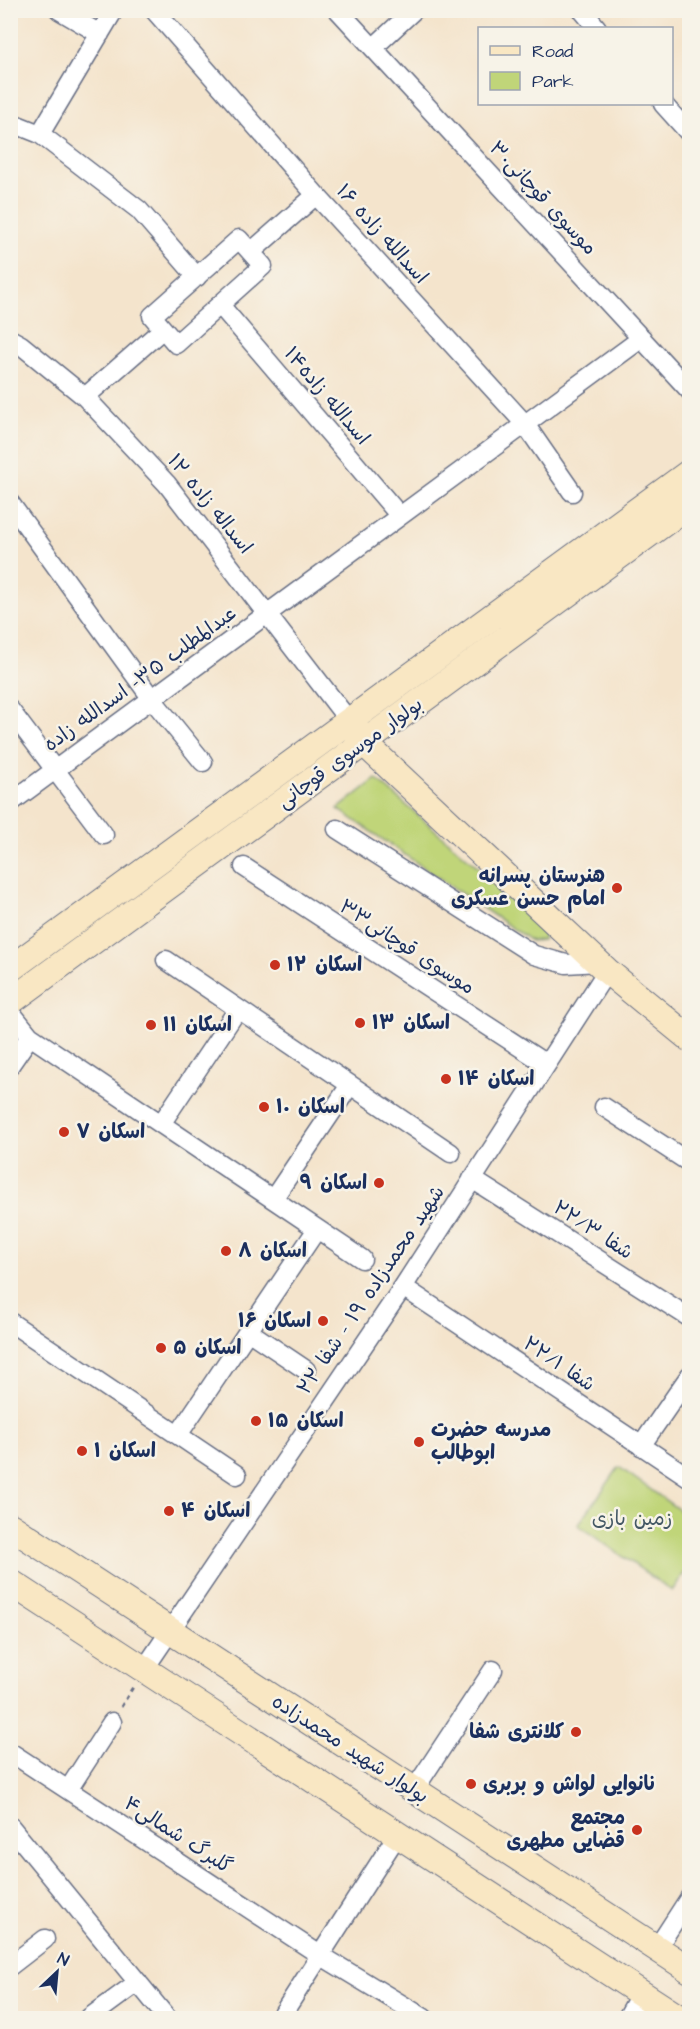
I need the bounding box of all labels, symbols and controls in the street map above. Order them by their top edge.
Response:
legend [478,27,673,105]
text: Road [532,39,573,64]
text: Park [532,69,574,94]
street label: موسوی قوچانی۳۰ [483,135,603,261]
street label: اسدالله زاده ۱۶ [329,178,435,290]
street label: اسدالله زاده۱۴ [277,341,377,451]
street label: اسداله زاده ۱۲ [161,448,259,560]
street label: عبدالمطلب ۳۵- اسدالله زاده [38,599,242,759]
street label: بولوار موسوی قوچانی [271,691,429,815]
place label: هنرستان پسرانه امام حسن عسکری [451,862,605,913]
marker: هنرستان پسرانه امام حسن عسکری [610,881,624,895]
street label: موسوی قوچانی۳۳ [334,893,480,1001]
place label: اسکان ۱۲ [287,951,362,979]
marker: اسکان ۱۲ [268,958,282,972]
place label: اسکان ۱۳ [372,1009,450,1037]
place label: اسکان ۱۱ [163,1011,232,1039]
marker: اسکان ۱۳ [353,1016,367,1030]
marker: اسکان ۱۱ [144,1018,158,1032]
place label: اسکان ۱۴ [458,1065,534,1093]
marker: اسکان ۱۴ [439,1072,453,1086]
place label: اسکان ۱۰ [276,1093,345,1121]
marker: اسکان ۱۰ [257,1100,271,1114]
place label: اسکان ۷ [76,1118,145,1146]
marker: اسکان ۷ [57,1125,71,1139]
place label: اسکان ۹ [299,1169,367,1197]
marker: اسکان ۹ [372,1176,386,1190]
street label: شهید محمدزاده ۱۹ - شفا ۲۲ [290,1180,452,1400]
street label: شفا ۲۲/۳ [548,1194,638,1266]
place label: اسکان ۸ [238,1237,307,1265]
marker: اسکان ۸ [219,1244,233,1258]
place label: اسکان ۱۶ [238,1307,311,1335]
marker: اسکان ۱۶ [316,1314,330,1328]
street label: ۲۲/۱ شفا [518,1330,600,1398]
place label: اسکان ۵ [173,1334,241,1362]
marker: اسکان ۵ [154,1341,168,1355]
place label: اسکان ۱۵ [268,1407,344,1435]
marker: اسکان ۱۵ [249,1414,263,1428]
place label: مدرسه حضرت ابوطالب [431,1416,551,1467]
marker: مدرسه حضرت ابوطالب [412,1435,426,1449]
place label: اسکان ۱ [94,1437,156,1465]
marker: اسکان ۱ [75,1444,89,1458]
place label: اسکان ۴ [181,1497,250,1525]
marker: اسکان ۴ [162,1504,176,1518]
park label: زمین بازی [592,1505,672,1533]
street label: بولوار شهید محمدزاده [266,1688,434,1810]
place label: کلانتری شفا [469,1718,564,1746]
marker: کلانتری شفا [569,1725,583,1739]
place label: نانوایی لواش و بربری [483,1770,656,1798]
marker: نانوایی لواش و بربری [464,1777,478,1791]
street label: گلبرگ شمالی۴ [118,1789,238,1881]
place label: مجتمع قضایی مطهری [506,1804,625,1855]
marker: مجتمع قضایی مطهری [630,1823,644,1837]
north arrow [27,1942,87,2002]
text: N [54,1947,72,1972]

